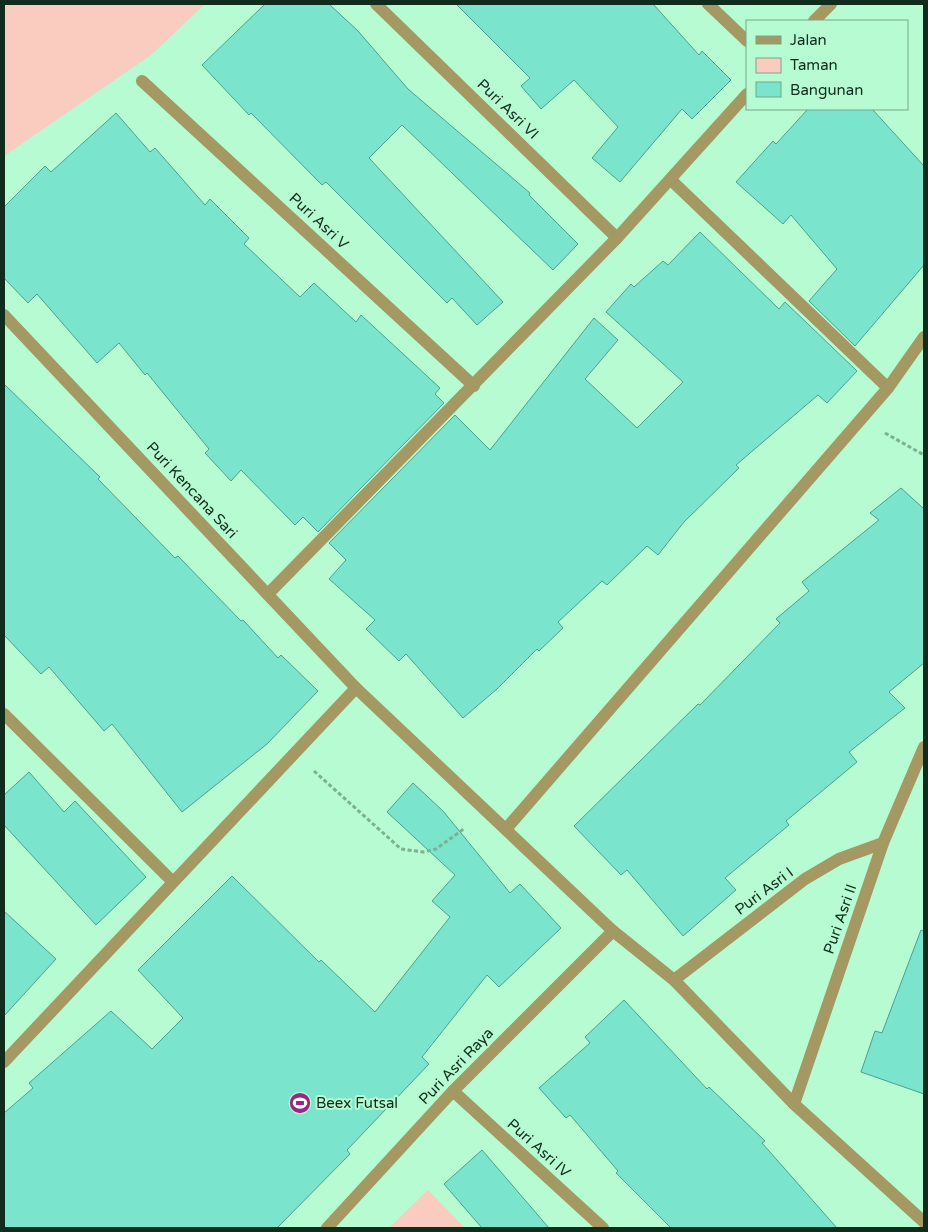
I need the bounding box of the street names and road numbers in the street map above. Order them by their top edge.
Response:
street label: Puri Asri VI [473,75,543,143]
street label: Puri Asri V [286,189,353,253]
street label: Puri Kencana Sari [143,438,241,542]
street label: Puri Asri I [731,863,797,919]
street label: Puri Asri II [820,882,860,956]
street label: Puri Asri Raya [415,1024,497,1108]
street label: Puri Asri IV [504,1115,575,1181]

